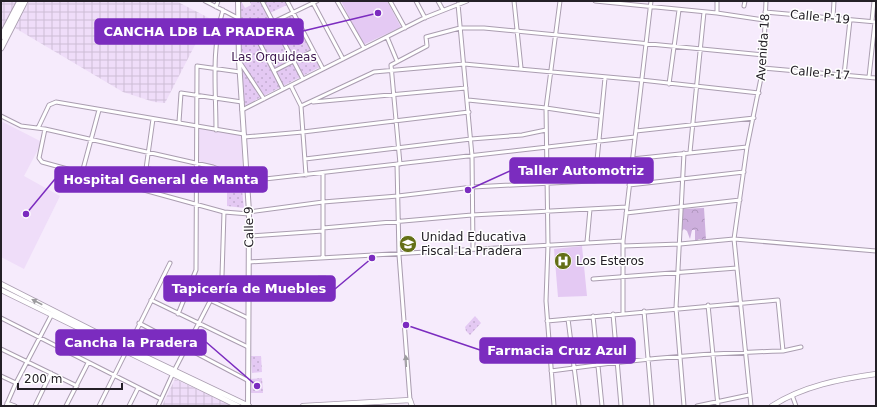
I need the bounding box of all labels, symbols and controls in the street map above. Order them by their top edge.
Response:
street label: Calle P-19 [789,7,851,27]
street label: Avenida 18 [754,13,772,81]
callout: CANCHA LDB LA PRADERA [95,19,303,44]
text: CANCHA LDB LA PRADERA [103,24,295,39]
park label: Las Orquideas [231,50,317,64]
street label: Calle P-17 [789,63,851,83]
callout: Taller Automotriz [510,158,653,183]
text: Taller Automotriz [518,163,644,178]
callout: Hospital General de Manta [55,167,267,192]
text: Hospital General de Manta [63,172,259,187]
street label: Calle 9 [242,206,256,248]
place label: Unidad Educativa Fiscal La Pradera [421,230,526,258]
school or university icon: Unidad Educativa Fiscal La Pradera [398,234,418,254]
hospital icon: Los Esteros [553,251,573,271]
place label: Los Esteros [576,254,644,268]
callout: Tapicería de Muebles [164,276,335,301]
text: Tapicería de Muebles [172,281,326,296]
one-way arrow [31,299,43,305]
callout: Cancha la Pradera [56,330,206,355]
text: Cancha la Pradera [64,335,198,350]
callout: Farmacia Cruz Azul [480,338,635,363]
text: Farmacia Cruz Azul [487,343,627,358]
one-way arrow [402,355,409,367]
scale bar [18,365,122,391]
text: 200 m [24,372,62,386]

